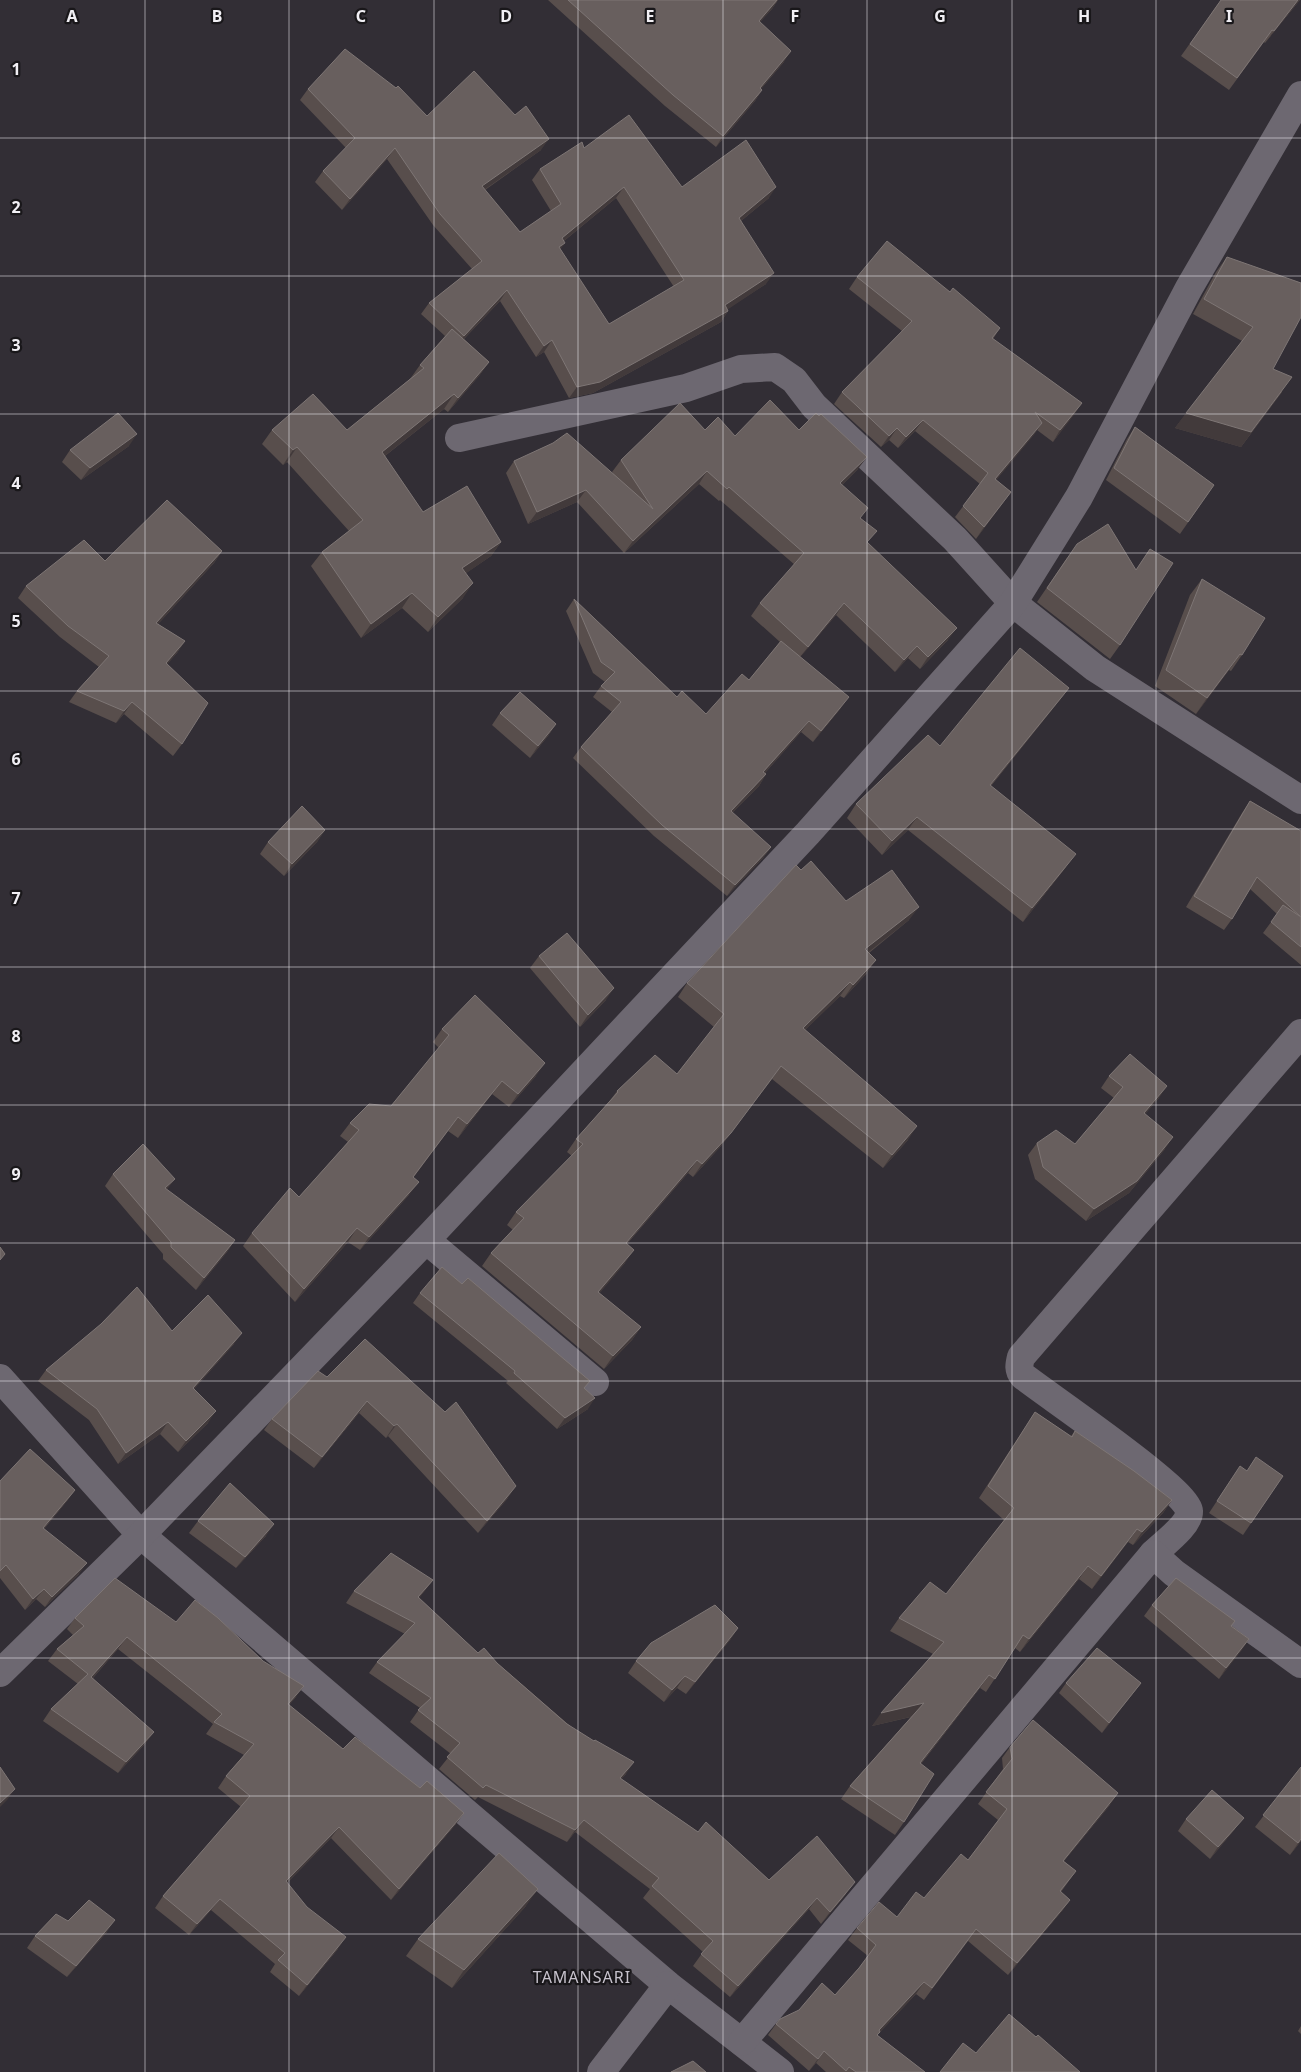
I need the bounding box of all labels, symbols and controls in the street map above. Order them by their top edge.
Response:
text: A [66,5,78,27]
text: B [212,5,222,27]
text: C [356,5,366,27]
text: D [500,5,512,27]
text: E [646,5,655,27]
text: F [791,5,799,27]
text: G [934,5,946,27]
text: H [1078,5,1090,27]
text: I [1226,5,1232,27]
text: 1 [11,58,21,80]
text: 2 [11,196,21,218]
text: 3 [11,334,21,356]
text: 4 [11,472,21,494]
text: 5 [11,610,21,632]
text: 6 [11,748,21,770]
text: 7 [11,887,21,909]
text: 8 [11,1025,21,1047]
text: 9 [11,1163,21,1185]
district label: TAMANSARI [533,1966,631,1988]

